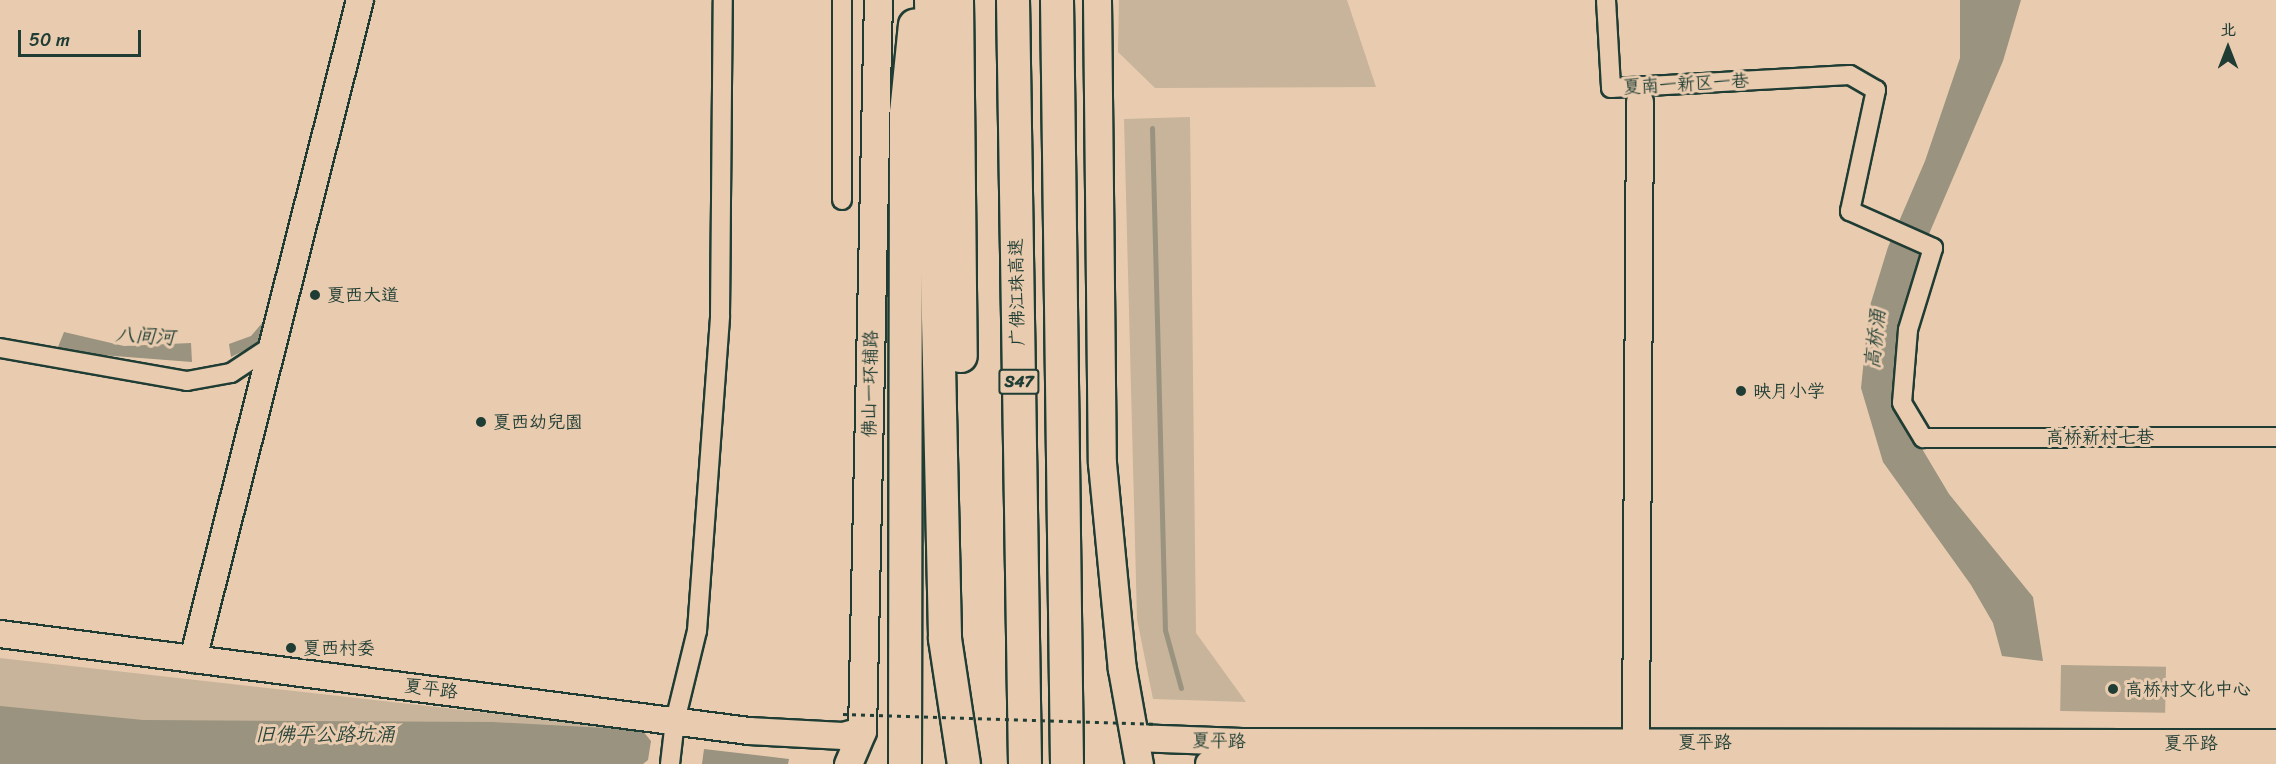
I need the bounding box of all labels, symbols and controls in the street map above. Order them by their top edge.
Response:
text: 北 [2220,15,2236,44]
scale bar [21,18,144,56]
north arrow [2198,18,2258,78]
text: 50 m [29,24,70,56]
street label: 夏南一新区一巷 [1623,70,1749,98]
street label: 广佛江珠高速 [1005,238,1029,346]
place label: 夏西大道 [327,284,399,306]
marker: 夏西大道 [308,288,322,302]
water label: 高桥涌 [1860,308,1890,370]
water label: 八间河 [114,322,176,350]
street label: 佛山一环辅路 [858,330,882,438]
road number: S47 [998,369,1040,395]
place label: 映月小学 [1753,380,1825,402]
marker: 映月小学 [1734,384,1748,398]
place label: 夏西幼兒園 [493,411,583,433]
marker: 夏西幼兒園 [474,415,488,429]
street label: 高桥新村七巷 [2046,426,2154,448]
place label: 夏西村委 [303,637,375,659]
marker: 夏西村委 [284,641,298,655]
street label: 夏平路 [403,675,459,703]
place label: 高桥村文化中心 [2125,678,2251,700]
marker: 高桥村文化中心 [2106,682,2120,696]
water label: 旧佛平公路坑涌 [255,722,395,746]
street label: 夏平路 [1192,730,1246,752]
street label: 夏平路 [1678,731,1732,753]
street label: 夏平路 [2164,732,2218,754]

